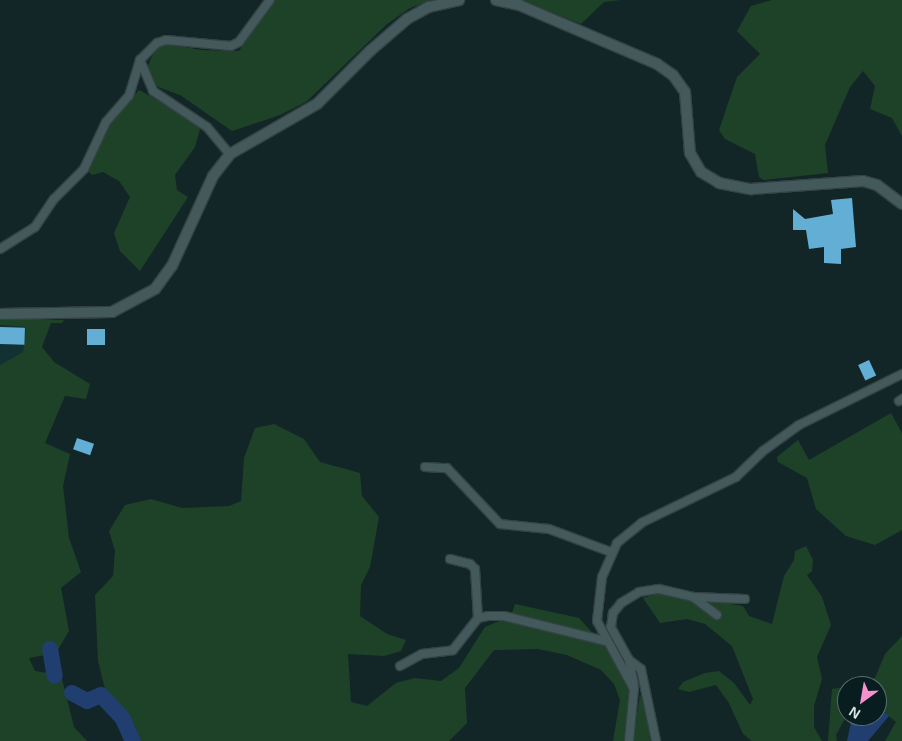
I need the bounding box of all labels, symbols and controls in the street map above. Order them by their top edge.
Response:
north arrow [837,676,887,726]
text: N [846,703,863,722]

